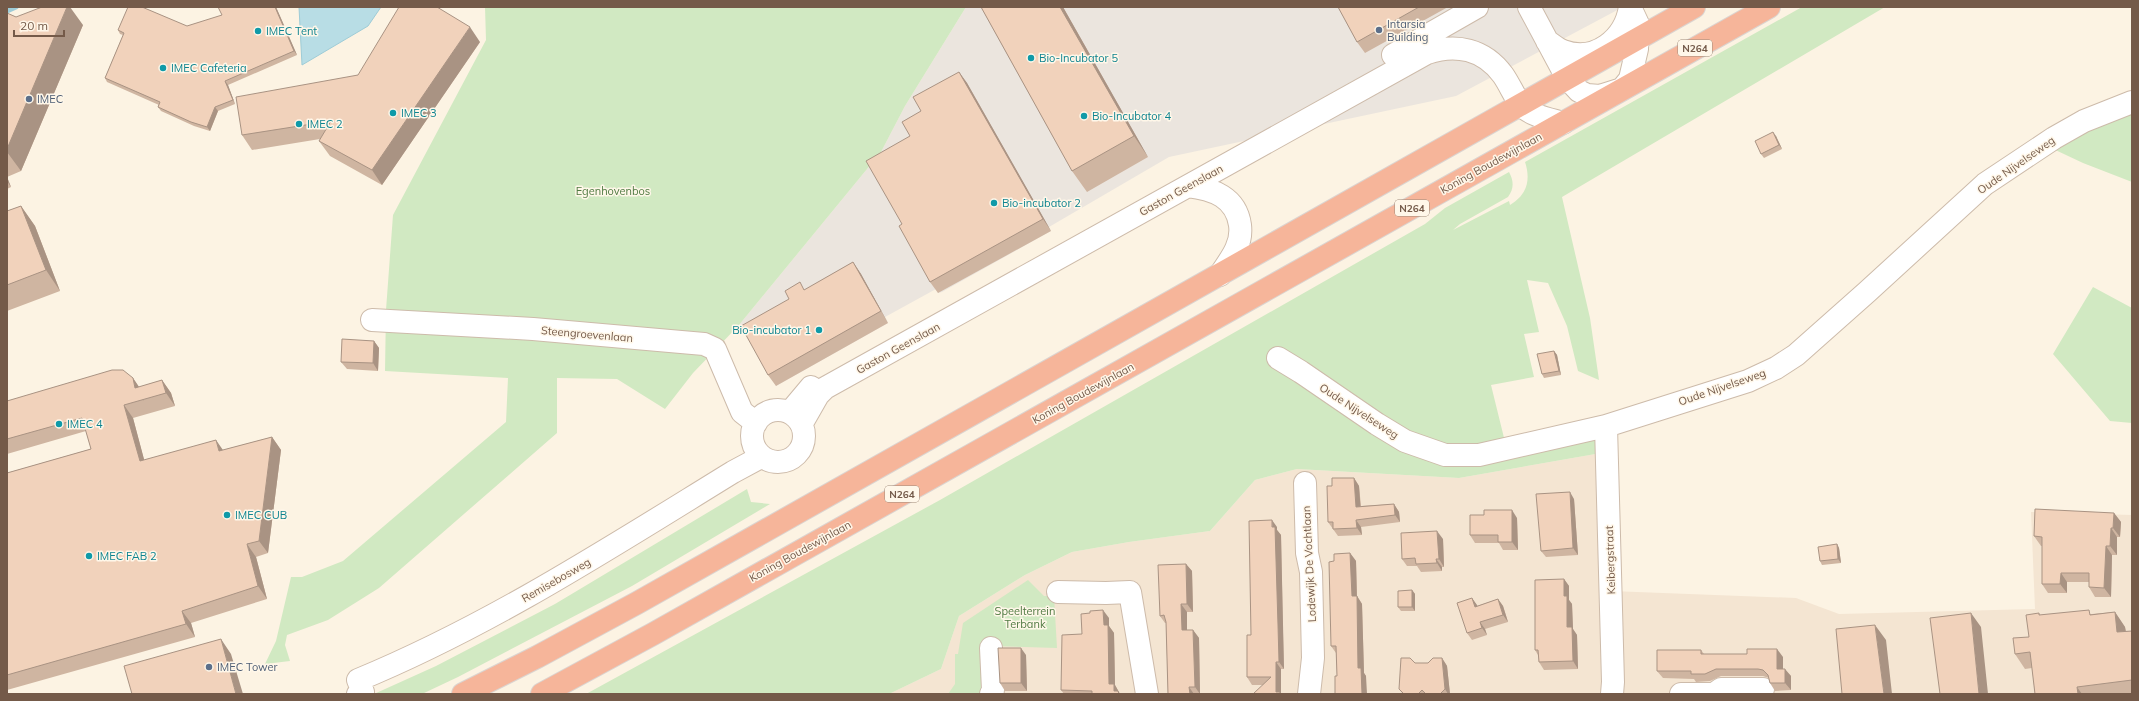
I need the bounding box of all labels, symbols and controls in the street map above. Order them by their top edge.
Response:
scale bar [14,12,64,38]
place label: Intarsia Building [1387,17,1428,44]
text: 20 m [20,18,48,33]
place label: IMEC Tent [266,24,317,38]
marker: Intarsia Building [1374,25,1384,35]
marker: IMEC Tent [253,26,263,36]
road number: N264 [1678,40,1712,56]
place label: Bio-Incubator 5 [1039,51,1118,65]
marker: Bio-Incubator 5 [1026,53,1036,63]
place label: IMEC Cafeteria [171,61,247,75]
marker: IMEC Cafeteria [158,63,168,73]
place label: IMEC [37,92,63,106]
marker: IMEC [24,94,34,104]
place label: IMEC 3 [401,106,437,120]
marker: IMEC 3 [388,108,398,118]
place label: Bio-Incubator 4 [1092,109,1171,123]
marker: Bio-Incubator 4 [1079,111,1089,121]
place label: IMEC 2 [307,117,343,131]
marker: IMEC 2 [294,119,304,129]
street label: Koning Boudewijnlaan [1438,129,1544,197]
street label: Oude Nijvelseweg [1974,133,2058,197]
street label: Gaston Geenslaan [1137,161,1225,219]
park label: Egenhovenbos [576,184,650,198]
place label: Bio-incubator 2 [1002,196,1081,210]
marker: Bio-incubator 2 [989,198,999,208]
road number: N264 [1395,200,1429,216]
street label: Gaston Geenslaan [854,319,942,377]
street label: Steengroevenlaan [540,323,634,345]
place label: Bio-incubator 1 [732,323,811,337]
marker: Bio-incubator 1 [814,325,824,335]
street label: Koning Boudewijnlaan [1030,359,1136,427]
street label: Oude Nijvelseweg [1676,365,1768,409]
street label: Oude Nijvelseweg [1317,380,1401,442]
place label: IMEC 4 [67,417,103,431]
marker: IMEC 4 [54,419,64,429]
road number: N264 [885,486,919,502]
street label: Lodewijk De Vochtlaan [1299,505,1319,623]
place label: IMEC CUB [235,508,287,522]
marker: IMEC CUB [222,510,232,520]
street label: Koning Boudewijnlaan [747,517,853,585]
street label: Keibergstraat [1602,525,1618,595]
place label: IMEC FAB 2 [97,549,157,563]
marker: IMEC FAB 2 [84,551,94,561]
street label: Remisebosweg [519,555,593,605]
park label: Speelterrein Terbank [995,604,1055,631]
place label: IMEC Tower [217,660,278,674]
marker: IMEC Tower [204,662,214,672]

